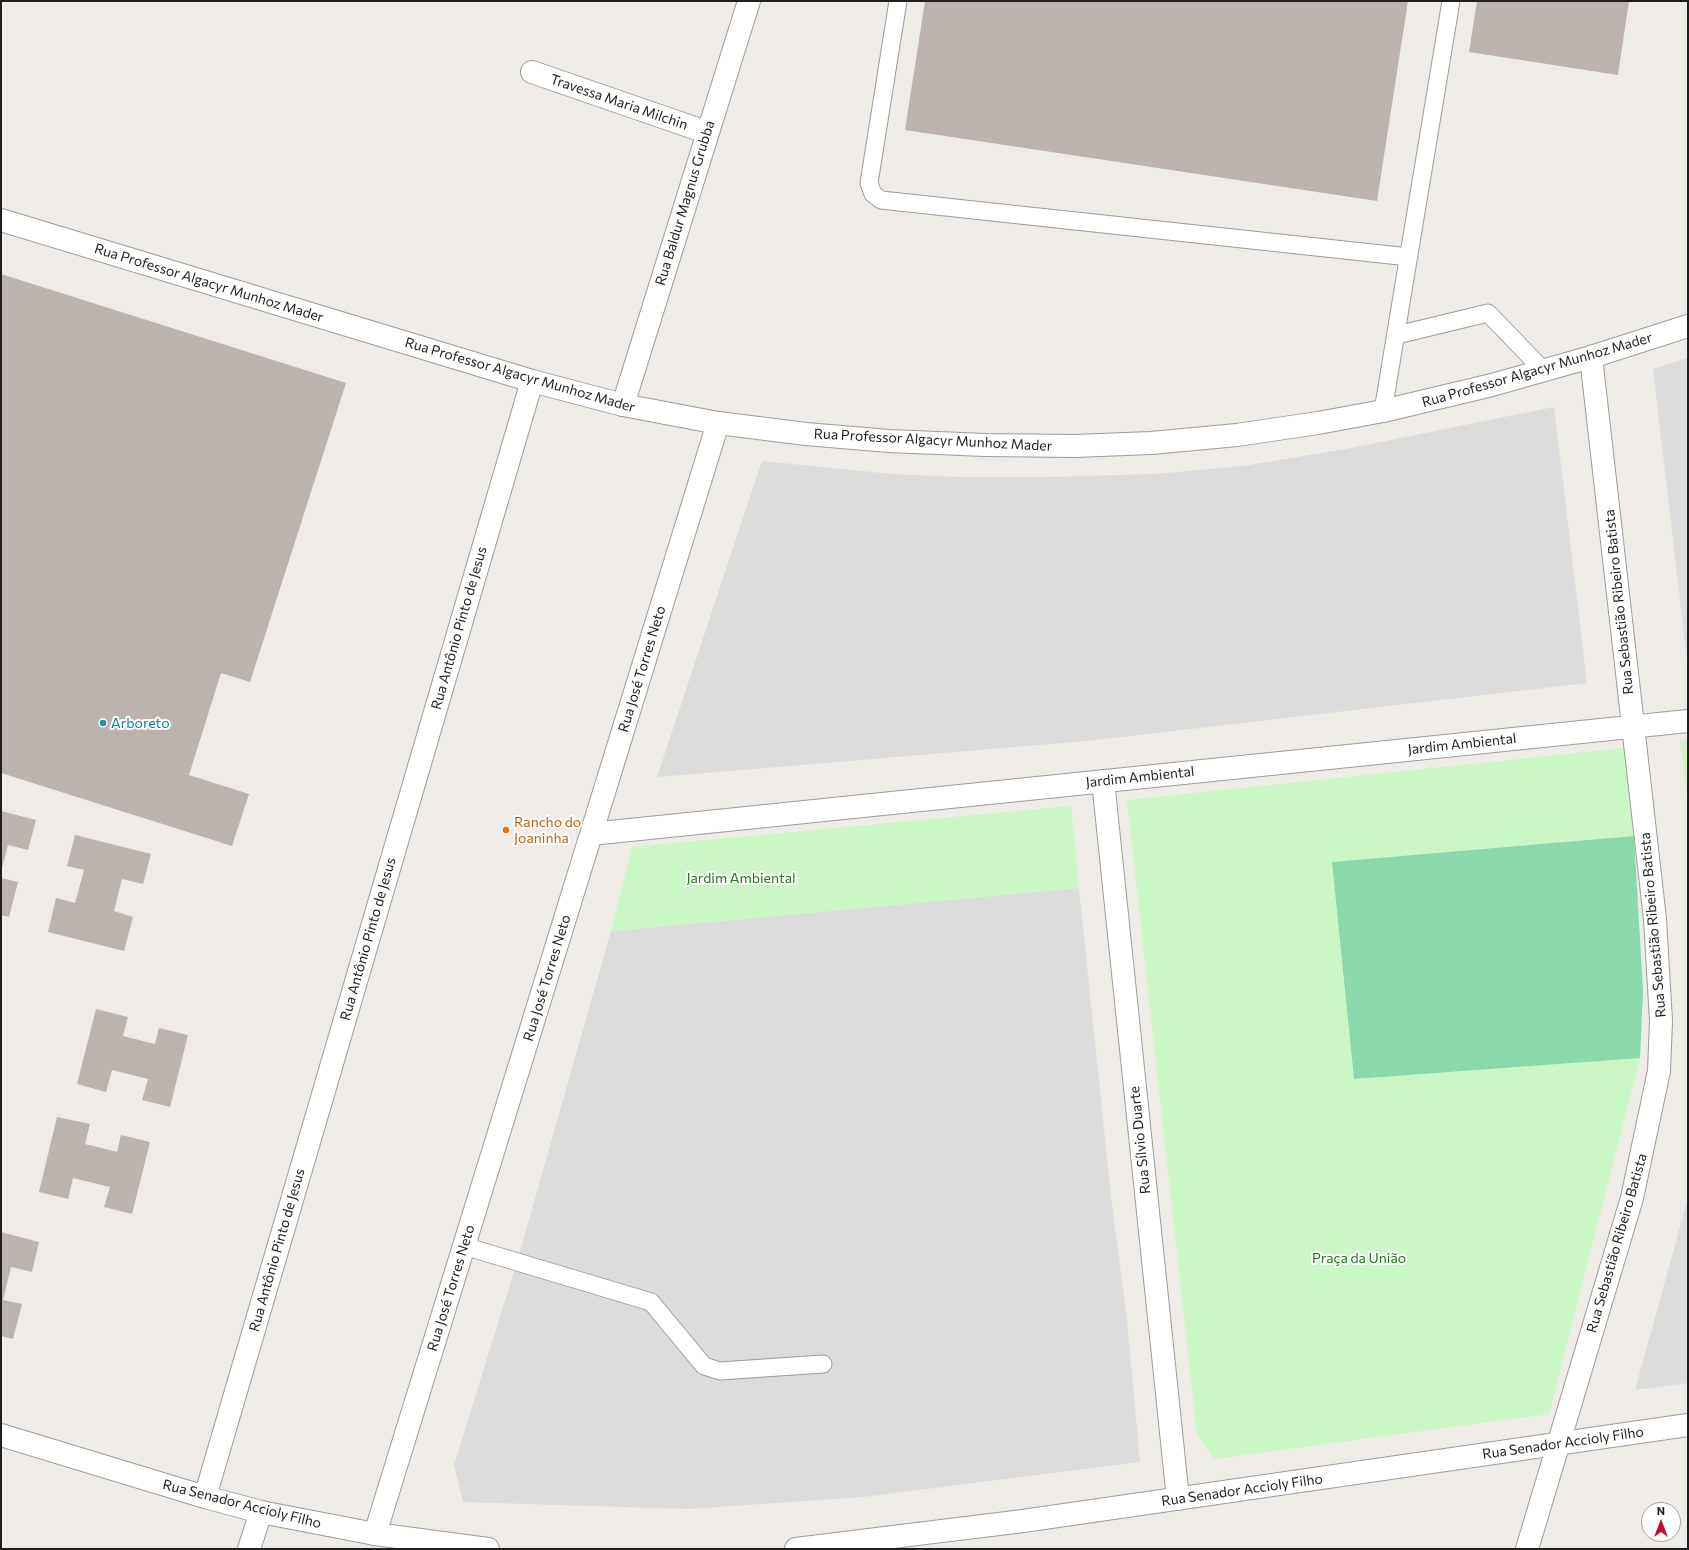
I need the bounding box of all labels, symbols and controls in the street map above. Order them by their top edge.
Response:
street label: Travessa Maria Milchin [548,71,690,133]
street label: Rua Baldur Magnus Grubba [652,118,718,288]
street label: Rua Professor Algacyr Munhoz Mader [92,240,326,326]
street label: Rua Professor Algacyr Munhoz Mader [1420,329,1654,411]
street label: Rua Professor Algacyr Munhoz Mader [403,334,637,416]
street label: Rua Professor Algacyr Munhoz Mader [813,425,1053,455]
street label: Rua Sebastião Ribeiro Batista [1601,509,1637,695]
street label: Rua Antônio Pinto de Jesus [428,545,490,711]
street label: Rua José Torres Neto [615,604,669,734]
place label: Arboreto [111,715,170,731]
marker: Arboreto [98,718,108,728]
street label: Jardim Ambiental [1407,730,1517,758]
street label: Jardim Ambiental [1085,763,1195,791]
place label: Rancho do Joaninha [514,814,581,846]
marker: Rancho do Joaninha [501,825,511,835]
street label: Rua Sebastião Ribeiro Batista [1637,832,1669,1018]
street label: Rua Antônio Pinto de Jesus [337,856,399,1022]
park label: Jardim Ambiental [686,870,796,886]
street label: Rua José Torres Neto [520,913,574,1043]
street label: Rua Sílvio Duarte [1126,1085,1154,1195]
street label: Rua Sebastião Ribeiro Batista [1583,1151,1651,1335]
street label: Rua Antônio Pinto de Jesus [246,1167,308,1333]
street label: Rua José Torres Neto [424,1223,478,1353]
park label: Praça da União [1312,1250,1406,1266]
street label: Rua Senador Accioly Filho [1481,1423,1645,1463]
street label: Rua Senador Accioly Filho [1160,1470,1324,1510]
street label: Rua Senador Accioly Filho [161,1476,323,1532]
north arrow [1641,1502,1681,1542]
text: N [1657,1504,1665,1517]

